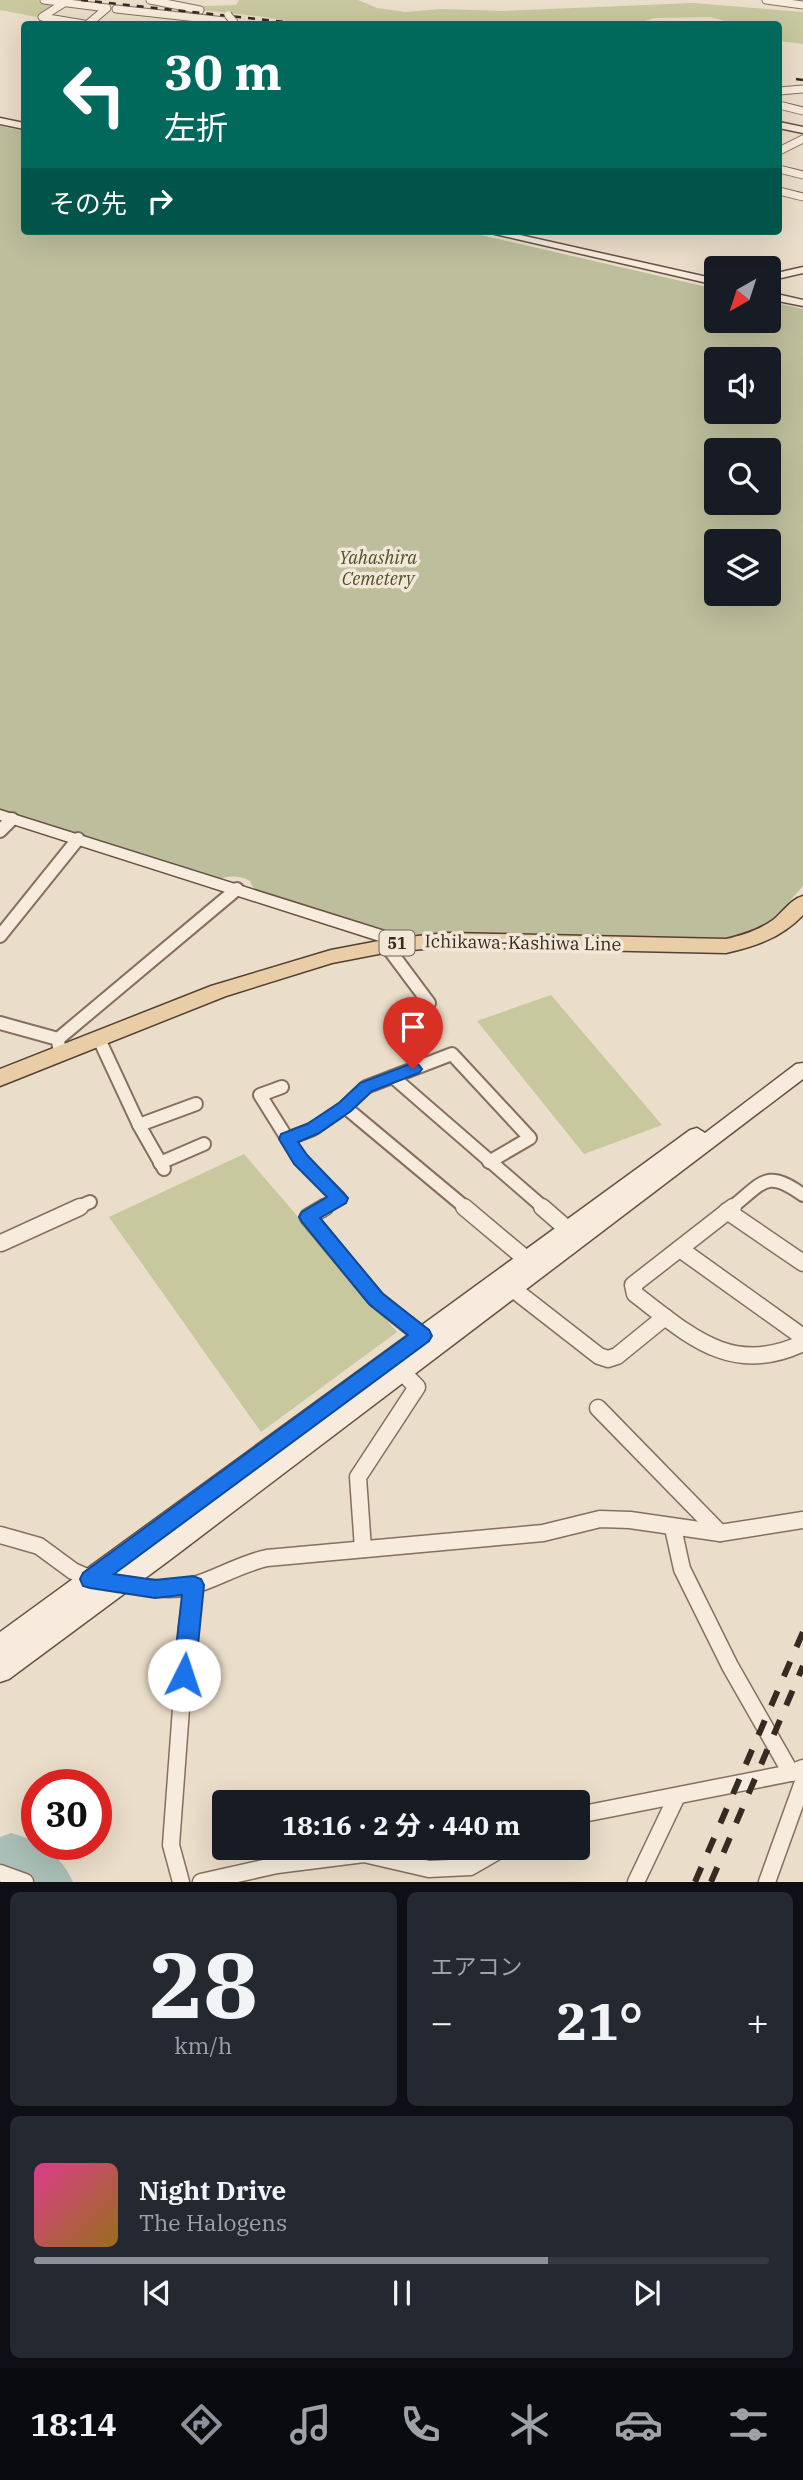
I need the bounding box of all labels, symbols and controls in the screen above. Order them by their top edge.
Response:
text: 30 m [164,40,282,103]
icon: left [49,49,140,140]
text: 左折 [164,106,228,148]
icon: right [141,182,179,220]
text: その先 [49,186,127,220]
north arrow [704,256,780,332]
map controls [704,256,781,606]
button: sound [704,347,781,424]
button: search [704,438,781,515]
button: layers [704,529,781,606]
park label: Yahashira Cemetery [339,546,417,590]
street label: Ichikawa-Kashiwa Line [424,929,622,956]
road number: 51 [380,931,414,956]
pin [383,997,443,1069]
icon: arrive [394,1008,432,1046]
position arrow [147,1638,221,1712]
speed limit sign: 30 [21,1769,112,1860]
text: 18:16 · 2 分 · 440 m [282,1808,520,1842]
text: 28 [149,1925,258,2043]
text: エアコン [431,1951,523,1981]
text: 21° [556,1987,643,2054]
text: − [431,1997,453,2046]
text: + [746,1997,769,2046]
text: km/h [174,2030,232,2060]
text: Night Drive [139,2173,286,2207]
text: The Halogens [139,2207,287,2237]
icon: previous [138,2274,176,2312]
icon: pause [383,2274,421,2312]
icon: next [628,2274,666,2312]
icon: directions [177,2400,226,2449]
icon: music [286,2400,335,2449]
icon: phone [396,2400,445,2449]
icon: climate [505,2400,554,2449]
icon: car [614,2400,663,2449]
icon: filters [724,2400,773,2449]
text: 18:14 [30,2403,117,2445]

